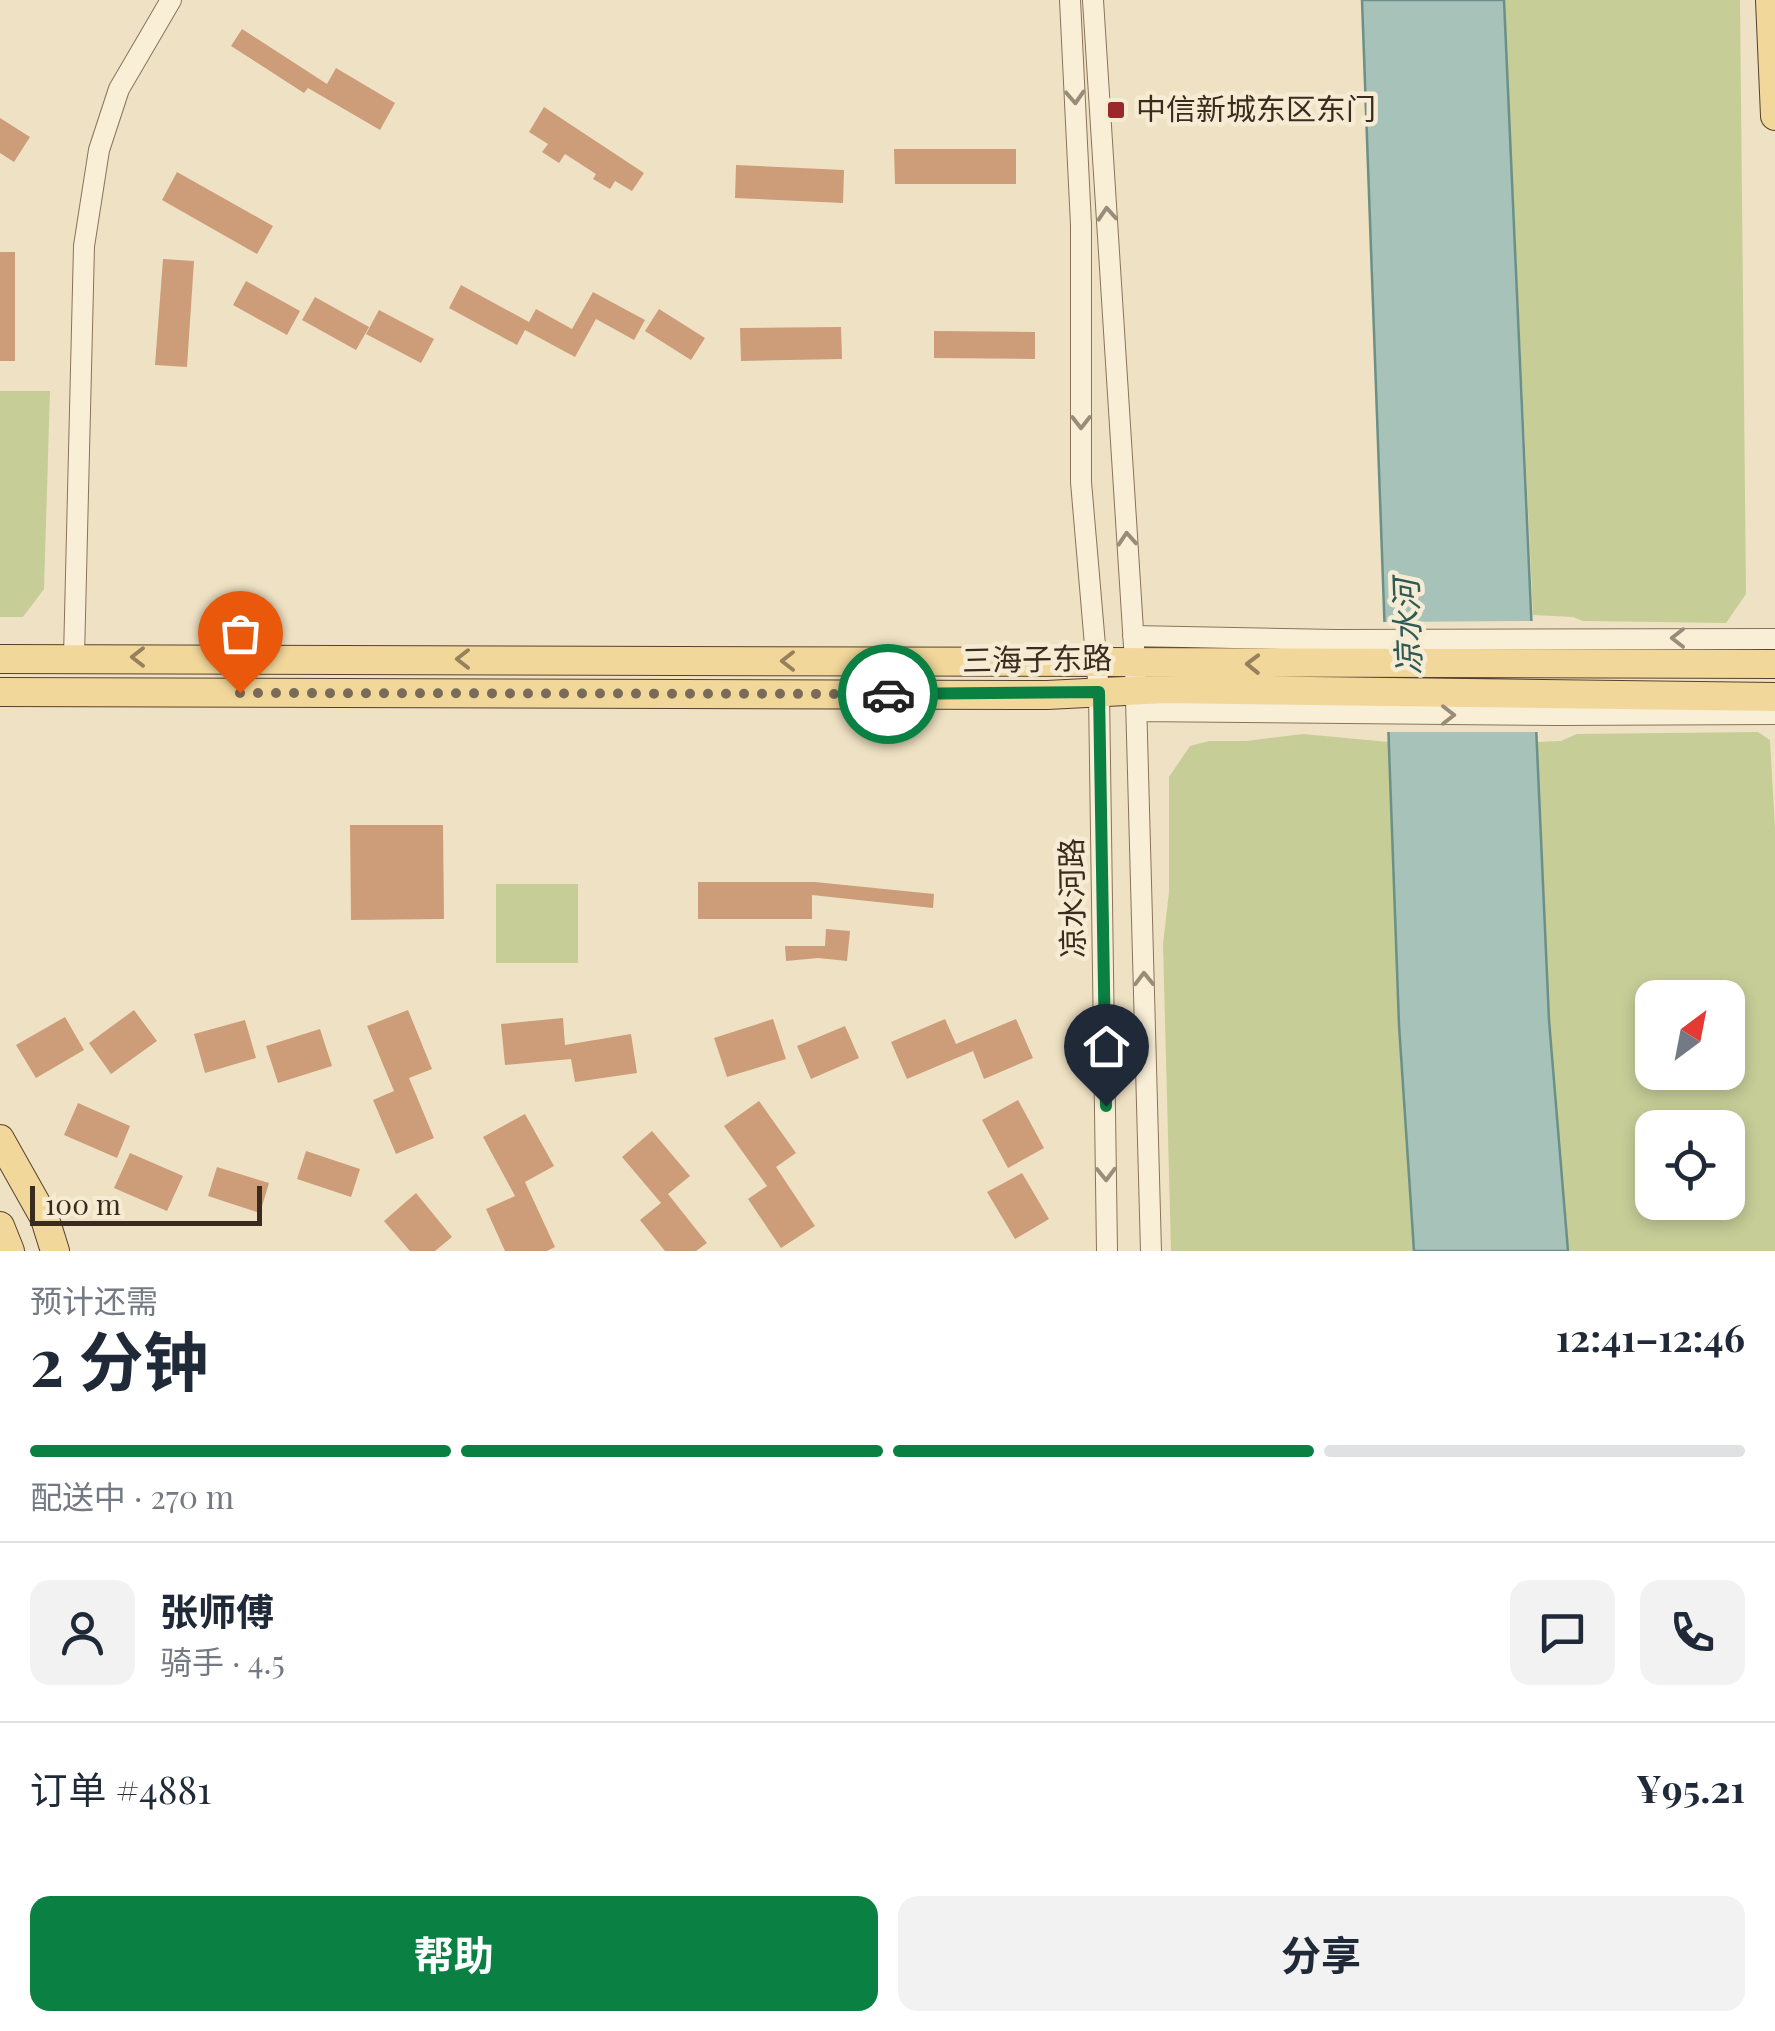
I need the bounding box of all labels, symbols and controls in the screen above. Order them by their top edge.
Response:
place label: 中信新城东区东门 [1136,88,1376,128]
one-way arrow [1064,90,1085,106]
marker: 中信新城东区东门 [1105,99,1127,121]
one-way arrow [1097,206,1118,222]
one-way arrow [1070,416,1092,431]
one-way arrow [1117,530,1138,546]
water label: 凉水河 [1382,572,1429,676]
pin [198,591,283,694]
icon: bag [213,606,268,661]
one-way arrow [1669,627,1684,649]
street label: 三海子东路 [962,637,1112,679]
courier [838,644,938,744]
one-way arrow [130,646,146,668]
one-way arrow [455,648,470,670]
one-way arrow [780,651,796,672]
one-way arrow [1245,653,1261,674]
icon: car [861,667,916,722]
one-way arrow [1440,704,1456,726]
street label: 凉水河路 [1050,838,1092,958]
one-way arrow [1133,970,1154,986]
north arrow [1635,980,1745,1090]
map controls [1635,980,1745,1220]
pin [1064,1004,1149,1107]
icon: home [1079,1019,1134,1074]
button: locate [1635,1110,1745,1220]
one-way arrow [1096,1167,1117,1183]
scale bar [30,1181,262,1226]
text: 100 m [45,1185,121,1222]
text: 预计还需 [30,1278,158,1321]
text: 12:41–12:46 [1556,1311,1745,1362]
text: 2 分钟 [30,1316,208,1402]
text: 配送中 · 270 m [30,1474,234,1517]
button: person [30,1580,135,1685]
button: chat [1510,1580,1615,1685]
button: phone [1640,1580,1745,1685]
text: 张师傅 [160,1585,274,1636]
text: 骑手 · 4.5 [160,1639,285,1682]
text: ¥95.21 [1636,1762,1745,1813]
text: 订单 #4881 [30,1763,211,1814]
button: 帮助 [30,1896,878,2011]
button: 分享 [898,1896,1745,2011]

